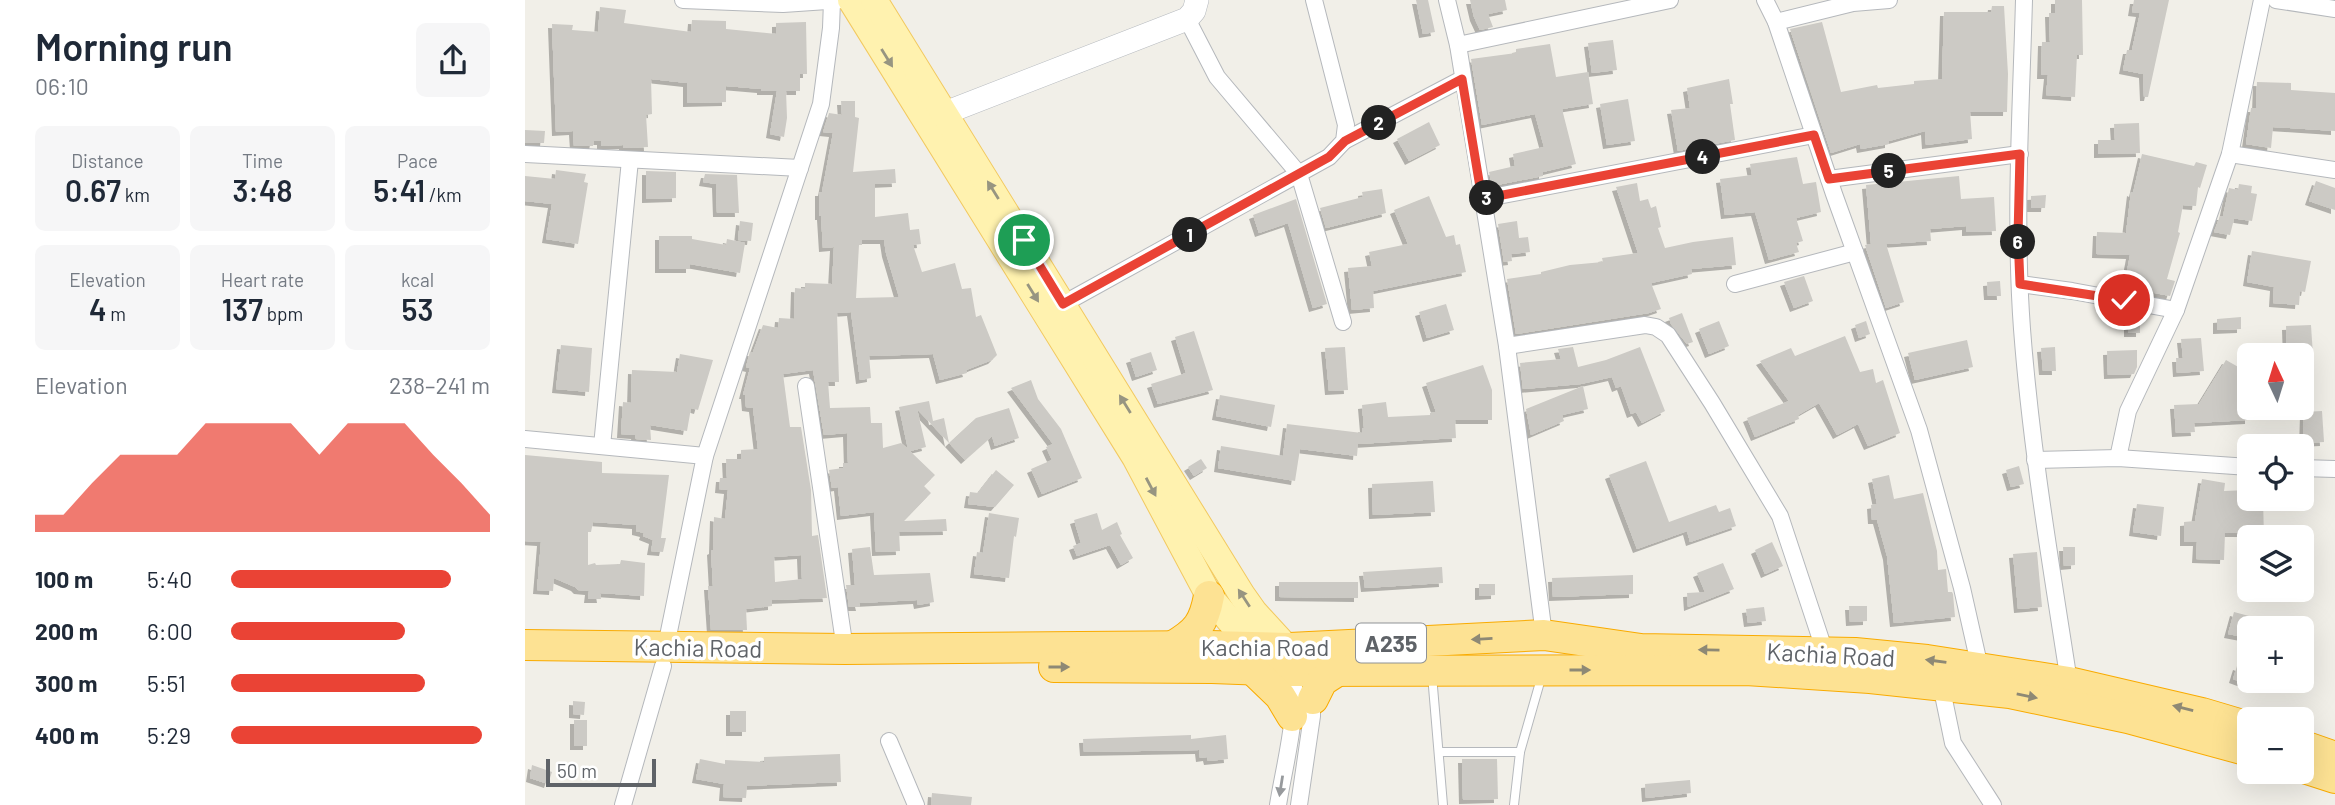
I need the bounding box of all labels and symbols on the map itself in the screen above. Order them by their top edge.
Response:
one-way arrow [881,48,894,68]
pin: 2 [1361,106,1397,140]
pin: 4 [1685,140,1721,174]
pin: 5 [1871,154,1907,188]
one-way arrow [986,180,999,199]
pin: 3 [1469,180,1504,216]
pin [994,210,1054,270]
pin: 1 [1173,218,1207,252]
pin: 6 [2001,224,2035,260]
pin [2094,270,2154,330]
one-way arrow [1026,284,1039,303]
north arrow [2237,343,2313,420]
one-way arrow [1119,395,1132,414]
one-way arrow [1145,478,1157,497]
one-way arrow [1238,588,1251,608]
road number: A235 [1356,624,1426,663]
street label: Kachia Road [633,631,763,663]
street label: Kachia Road [1201,632,1329,661]
one-way arrow [1471,633,1493,644]
street label: Kachia Road [1766,636,1896,672]
one-way arrow [1698,644,1720,656]
one-way arrow [1925,656,1947,667]
one-way arrow [1048,661,1070,673]
one-way arrow [1569,664,1591,676]
one-way arrow [2016,691,2038,702]
one-way arrow [2172,702,2194,713]
scale bar [546,756,656,788]
one-way arrow [1275,776,1286,798]

